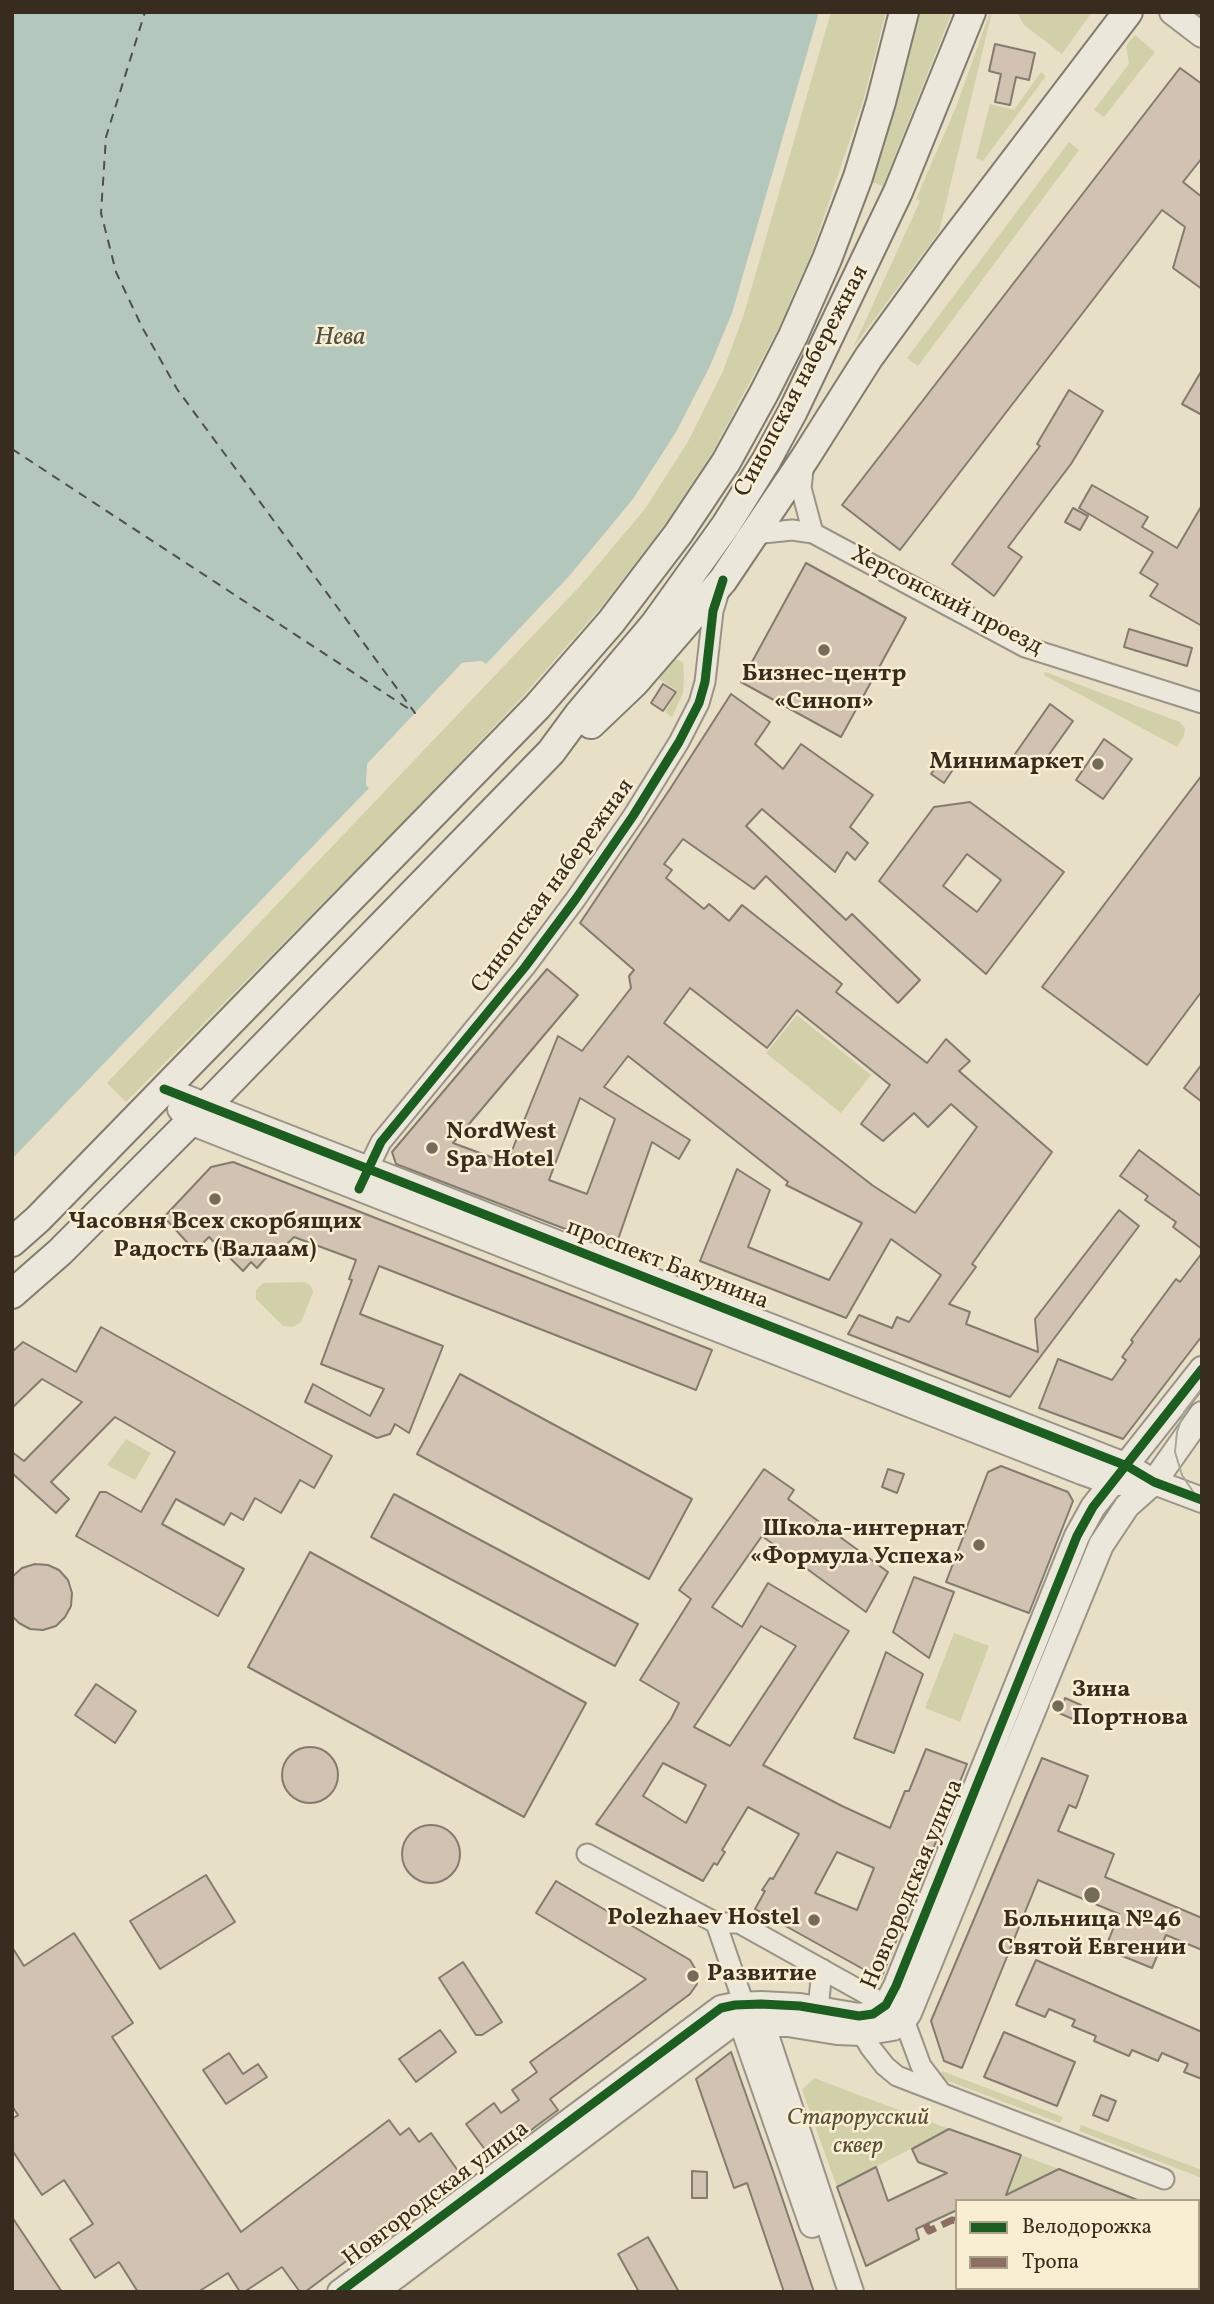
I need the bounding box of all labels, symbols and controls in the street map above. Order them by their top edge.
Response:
street label: Синопская набережная [730,261,876,503]
water label: Нева [314,323,366,355]
street label: Херсонский проезд [845,541,1047,663]
marker: Бизнес-центр «Синоп» [816,642,832,658]
place label: Бизнес-центр «Синоп» [742,662,906,718]
place label: Минимаркет [929,750,1084,778]
marker: Минимаркет [1090,756,1106,772]
street label: Синопская набережная [466,774,642,1000]
place label: NordWest Spa Hotel [446,1120,556,1176]
marker: NordWest Spa Hotel [424,1140,440,1156]
marker: Часовня Всех скорбящих Радость (Валаам) [207,1191,223,1207]
place label: Часовня Всех скорбящих Радость (Валаам) [68,1210,362,1266]
street label: проспект Бакунина [562,1214,772,1318]
place label: Школа-интернат «Формула Успеха» [750,1517,965,1573]
marker: Школа-интернат «Формула Успеха» [971,1537,987,1553]
place label: Зина Портнова [1072,1678,1188,1734]
marker: Зина Портнова [1050,1698,1066,1714]
street label: Новгородская улица [857,1775,971,1995]
marker: Больница №46 Святой Евгении [1082,1885,1102,1905]
place label: Polezhaev Hostel [607,1906,800,1934]
place label: Больница №46 Святой Евгении [998,1908,1186,1964]
marker: Polezhaev Hostel [806,1912,822,1928]
place label: Развитие [707,1962,817,1990]
marker: Развитие [685,1968,701,1984]
park label: Старорусский сквер [787,2106,929,2162]
street label: Новгородская улица [338,2116,536,2274]
legend [955,2199,1200,2290]
text: Велодорожка [1022,2213,1152,2242]
text: Тропа [1022,2248,1079,2277]

